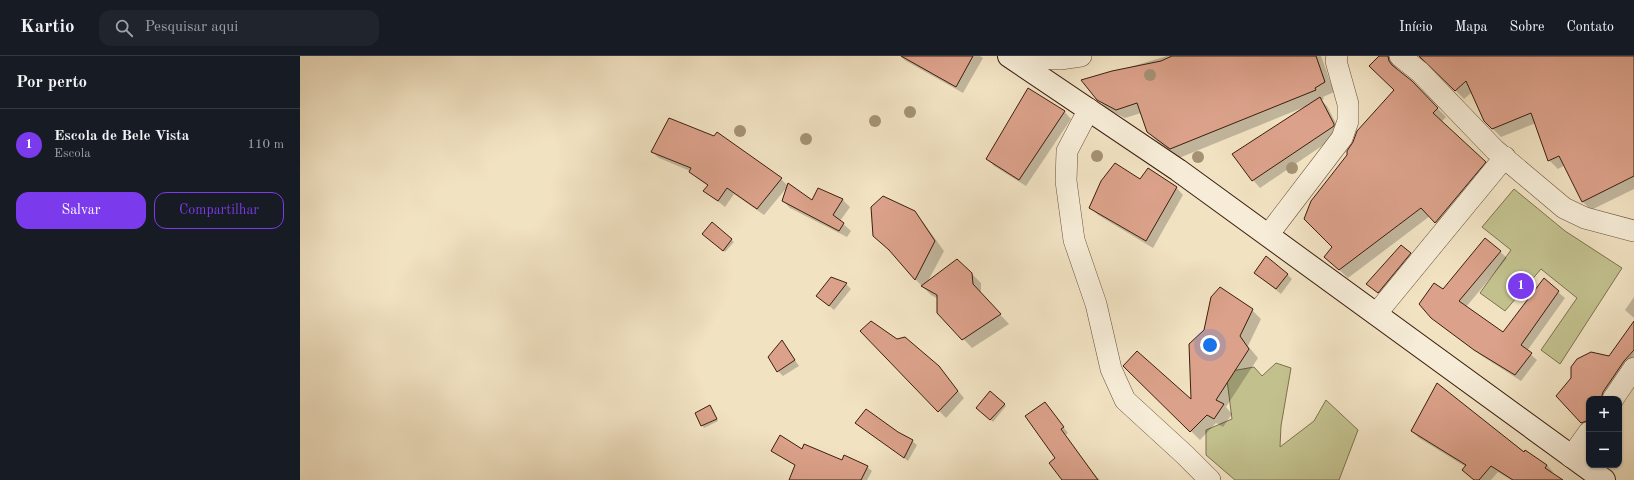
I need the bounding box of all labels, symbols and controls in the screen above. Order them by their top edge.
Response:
search box [99,10,379,46]
icon: search [113,17,135,39]
text: Kartio [20,18,75,37]
text: Pesquisar aqui [145,20,238,35]
text: Início [1399,20,1433,34]
text: Mapa [1455,20,1487,34]
text: Sobre [1509,20,1544,34]
text: Contato [1566,20,1614,34]
text: Por perto [16,74,87,91]
text: Escola de Bele Vista [54,129,189,144]
text: 1 [25,138,33,151]
text: 110 m [247,138,284,151]
text: Escola [54,147,91,160]
button: Salvar [16,192,146,229]
button: Compartilhar [154,192,284,229]
pin: 1 [1508,271,1534,301]
your location [1200,335,1220,355]
map controls [1586,396,1622,468]
button: + [1586,396,1622,432]
button: − [1586,432,1622,468]

